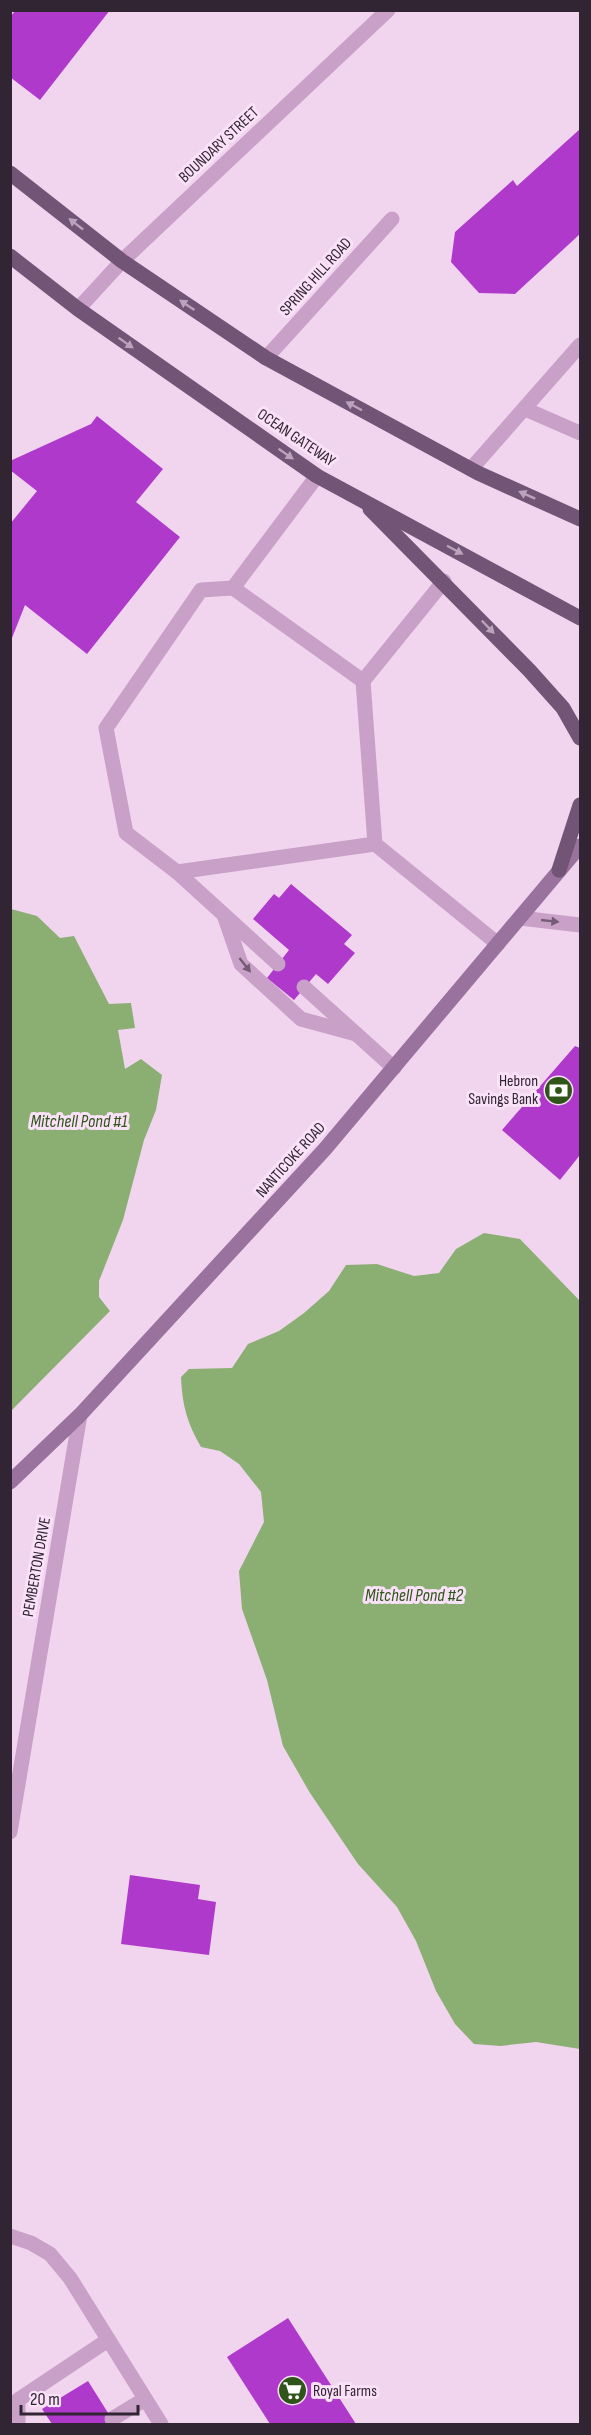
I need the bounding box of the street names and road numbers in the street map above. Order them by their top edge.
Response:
street label: BOUNDARY STREET [175,103,263,187]
street label: SPRING HILL ROAD [276,234,356,320]
street label: OCEAN GATEWAY [253,405,339,471]
street label: NANTICOKE ROAD [252,1118,330,1201]
street label: PEMBERTON DRIVE [19,1516,55,1618]

